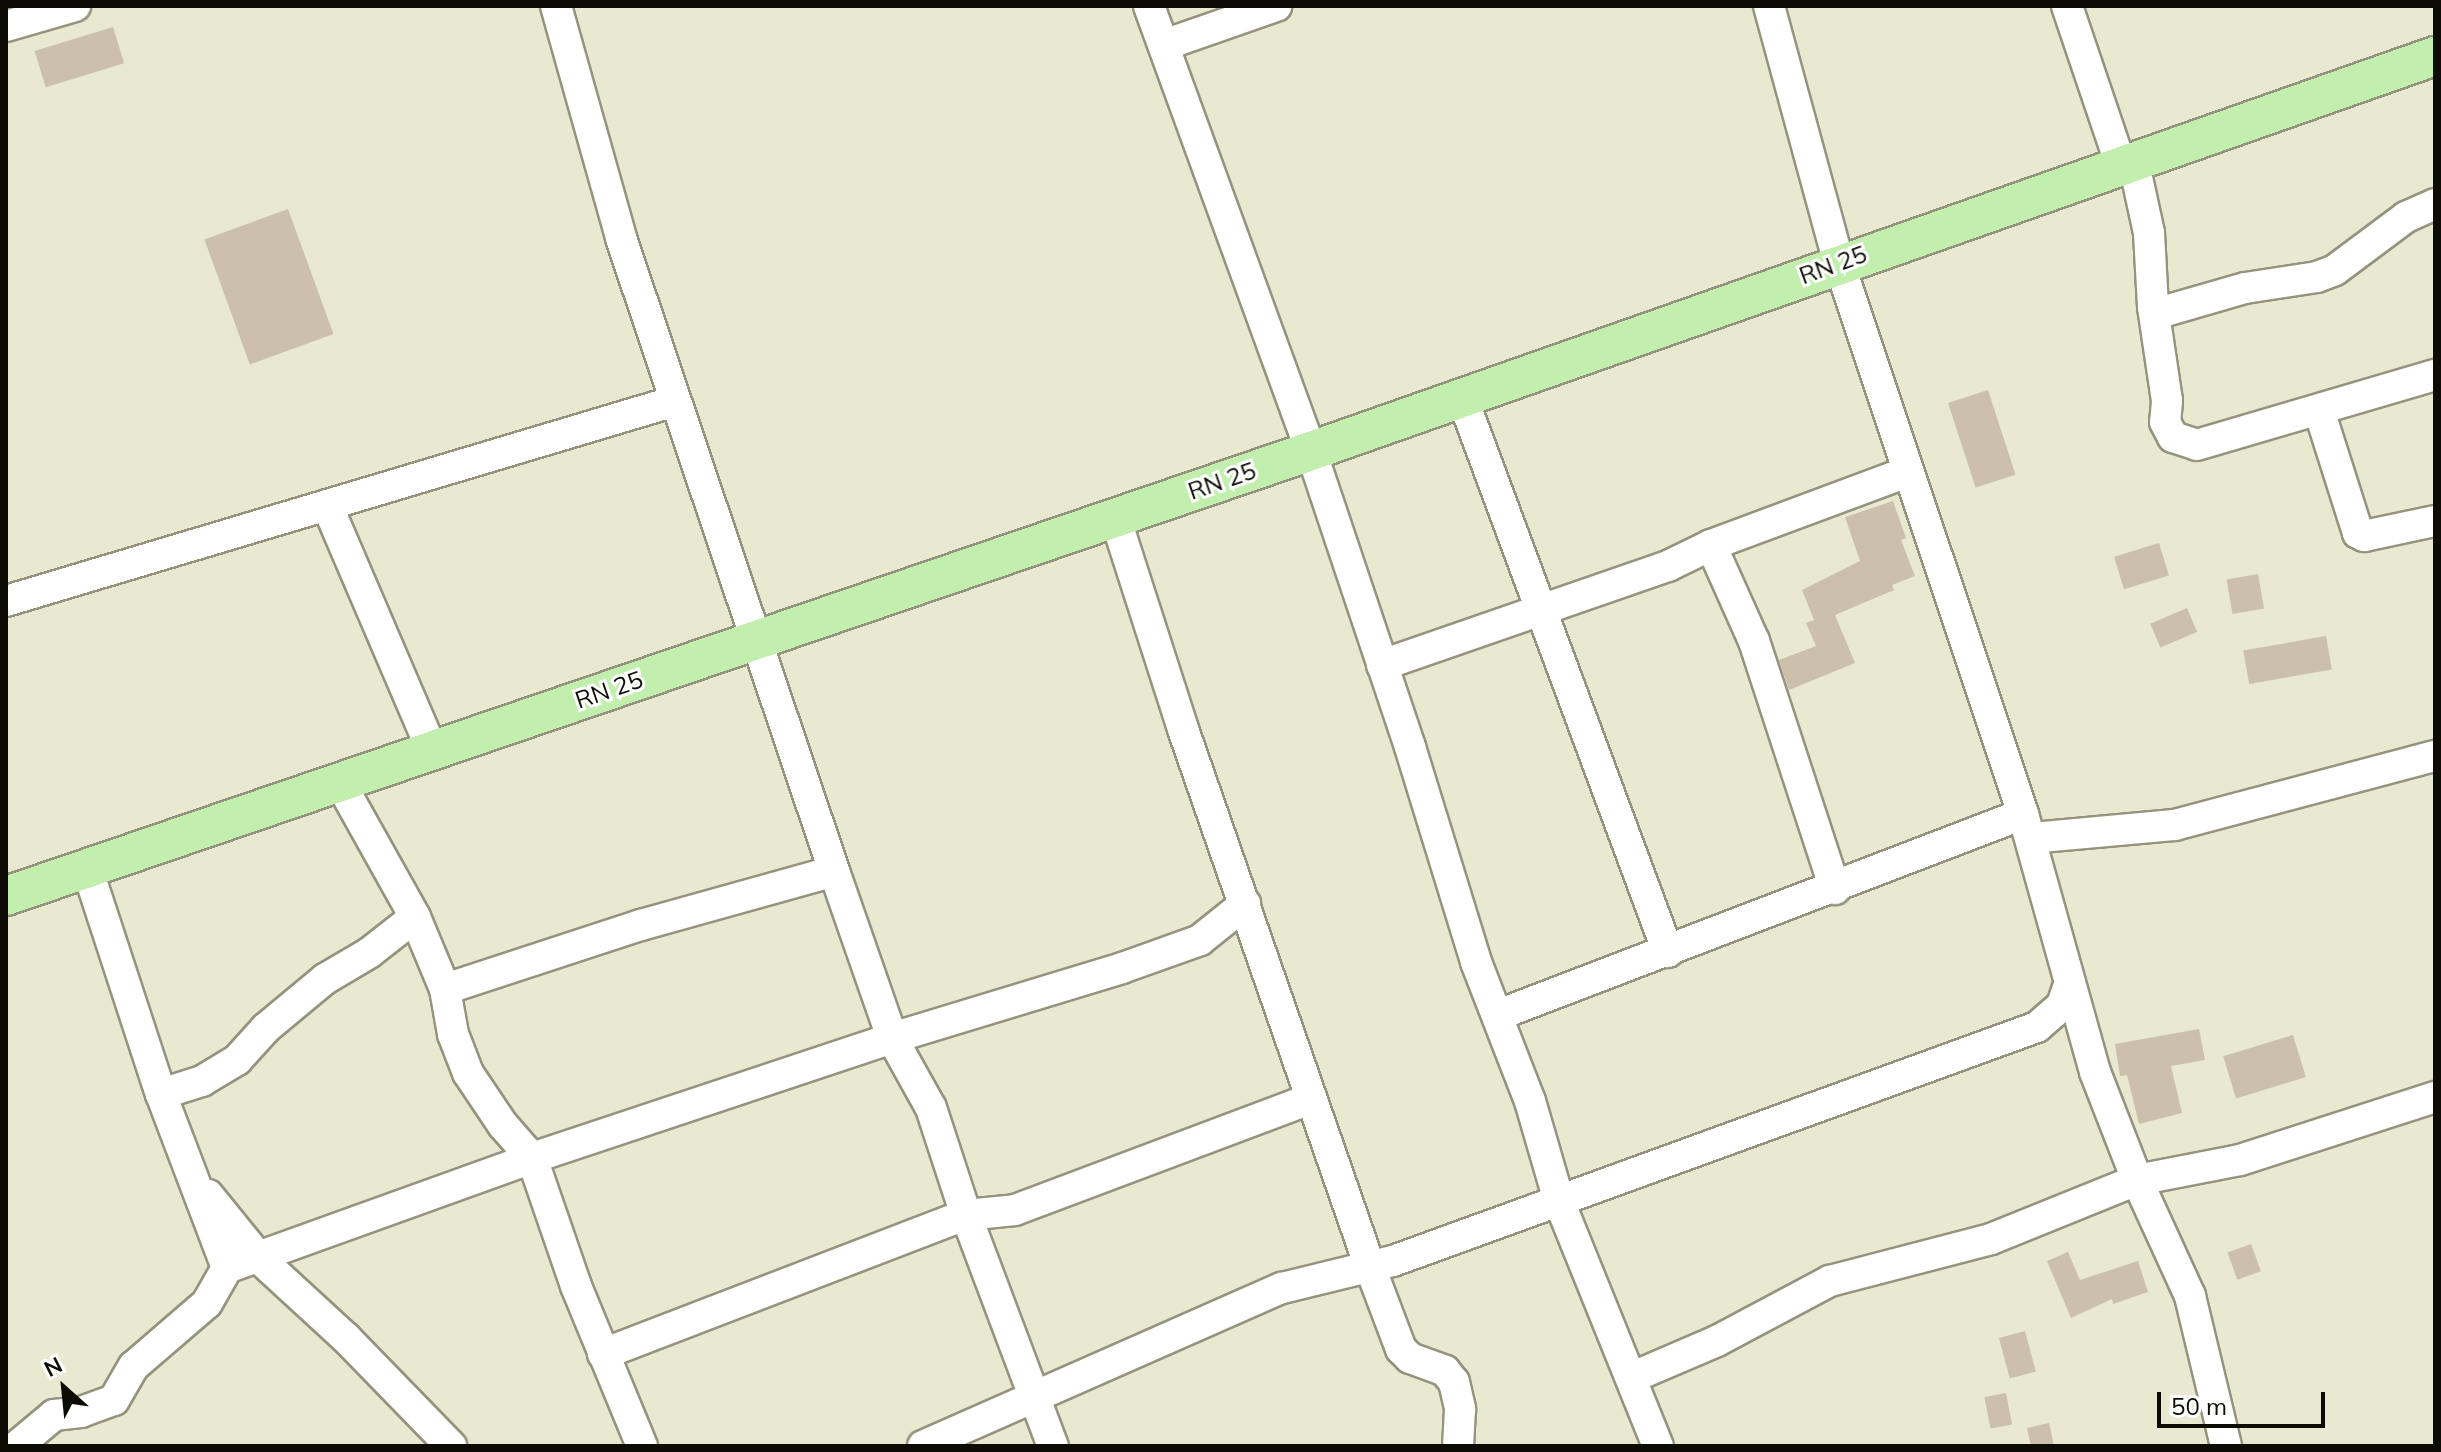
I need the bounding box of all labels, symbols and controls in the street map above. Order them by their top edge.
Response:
street label: RN 25 [1795,240,1871,290]
street label: RN 25 [1184,456,1260,506]
street label: RN 25 [571,665,647,715]
north arrow [24,1348,104,1428]
text: N [39,1350,67,1383]
scale bar [2161,1376,2329,1426]
text: 50 m [2171,1391,2227,1421]

